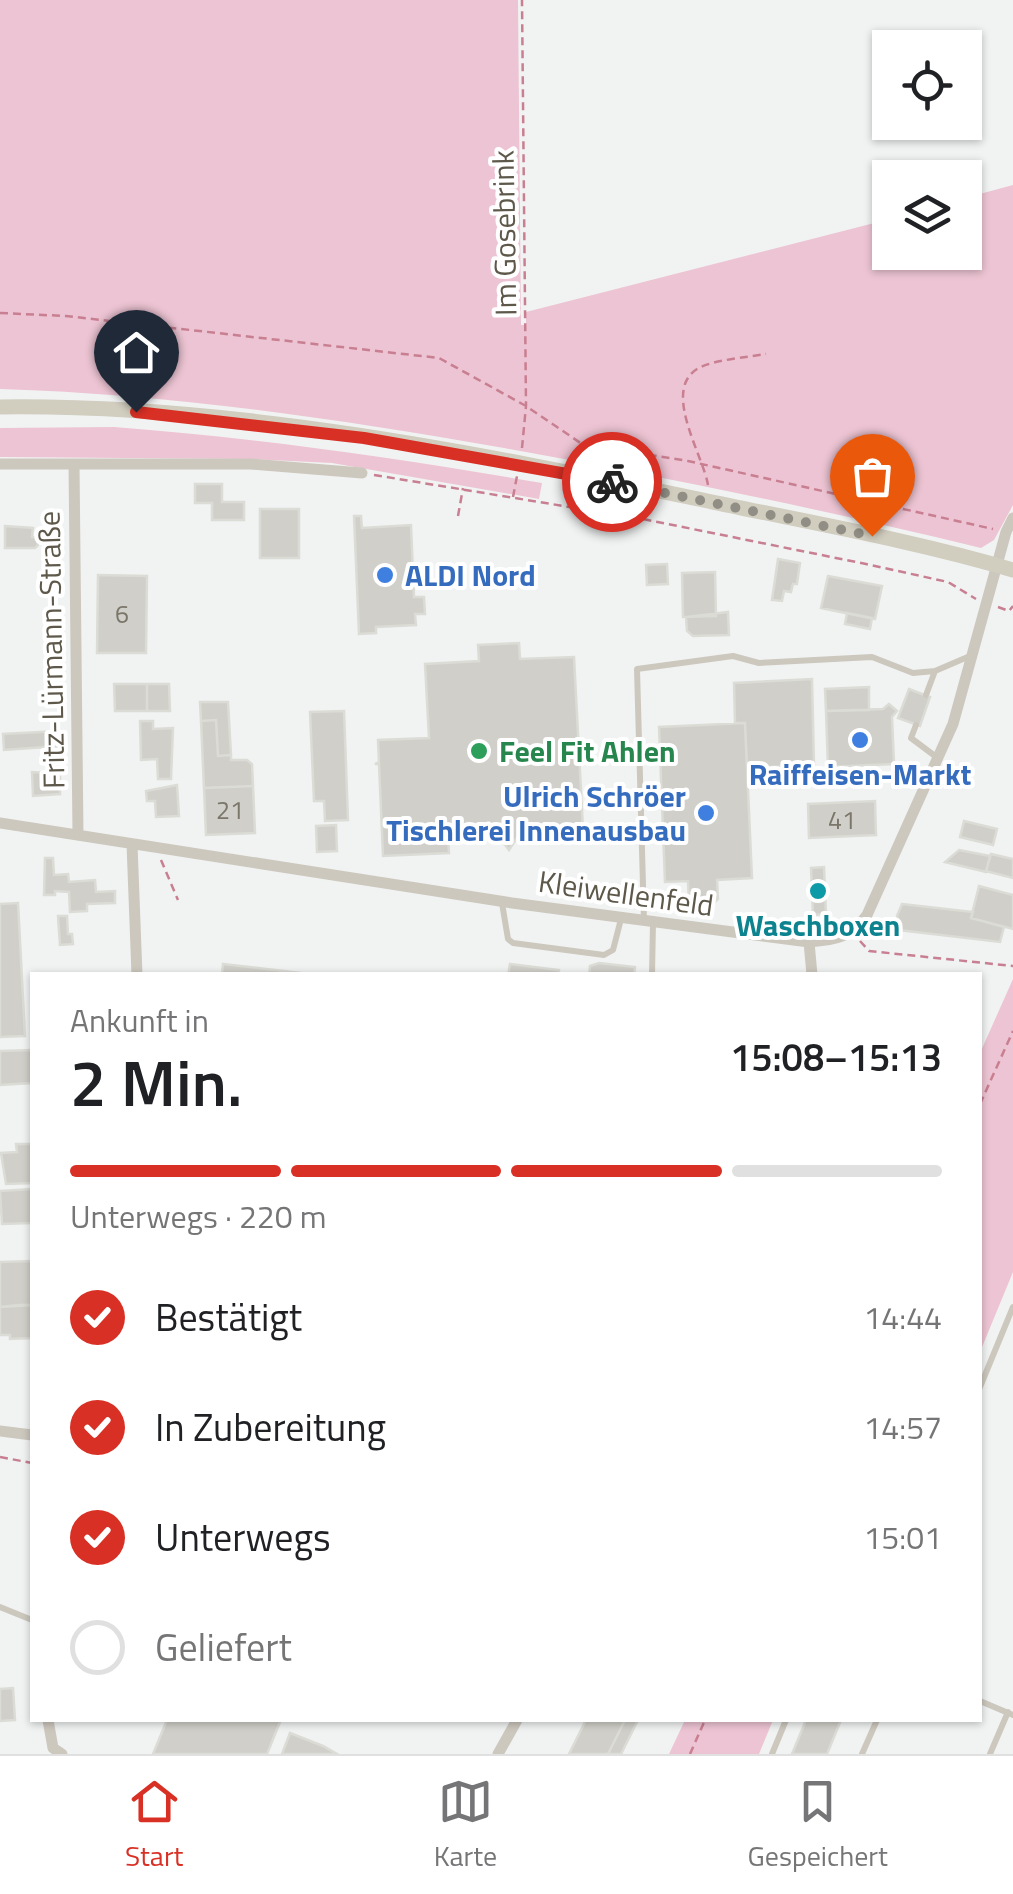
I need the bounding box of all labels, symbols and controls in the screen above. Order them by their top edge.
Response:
map controls [872,30,982,270]
button: locate [872,30,982,140]
street label: Im Gosebrink [480,150,528,316]
button: layers [872,160,982,270]
pin [94,310,179,413]
icon: home [109,325,164,380]
courier [562,432,662,532]
pin [830,434,915,537]
icon: bag [845,449,900,504]
icon: bike [585,455,640,510]
street label: Fritz-Lürmann-Straße [26,511,76,789]
place label: ALDI Nord [405,552,536,598]
marker: ALDI Nord [374,564,396,586]
house number: 6 [115,595,129,633]
place label: Feel Fit Ahlen [499,728,676,774]
marker: Raiffeisen-Markt [849,729,871,751]
marker: Feel Fit Ahlen [468,740,490,762]
place label: Raiffeisen-Markt [749,751,971,797]
place label: Ulrich Schröer Tischlerei Innenausbau [386,773,686,853]
house number: 21 [216,791,244,829]
house number: 41 [828,801,856,839]
marker: Ulrich Schröer Tischlerei Innenausbau [695,802,717,824]
street label: Kleiwellenfeld [536,858,716,928]
marker: Waschboxen [807,880,829,902]
place label: Waschboxen [736,902,900,948]
text: Ankunft in [70,996,209,1044]
text: 15:08–15:13 [730,1028,942,1086]
text: 2 Min. [70,1032,243,1131]
text: Unterwegs · 220 m [70,1192,326,1240]
text: Bestätigt [155,1288,302,1346]
icon: check [70,1290,125,1345]
text: 14:44 [863,1293,942,1341]
text: In Zubereitung [155,1398,386,1456]
icon: check [70,1400,125,1455]
text: 14:57 [863,1403,942,1451]
text: Unterwegs [155,1508,331,1566]
icon: check [70,1510,125,1565]
text: 15:01 [863,1513,942,1561]
text: Geliefert [155,1618,292,1676]
tab: Start [125,1774,183,1877]
tab: Karte [434,1774,497,1877]
tab: Gespeichert [748,1774,888,1877]

